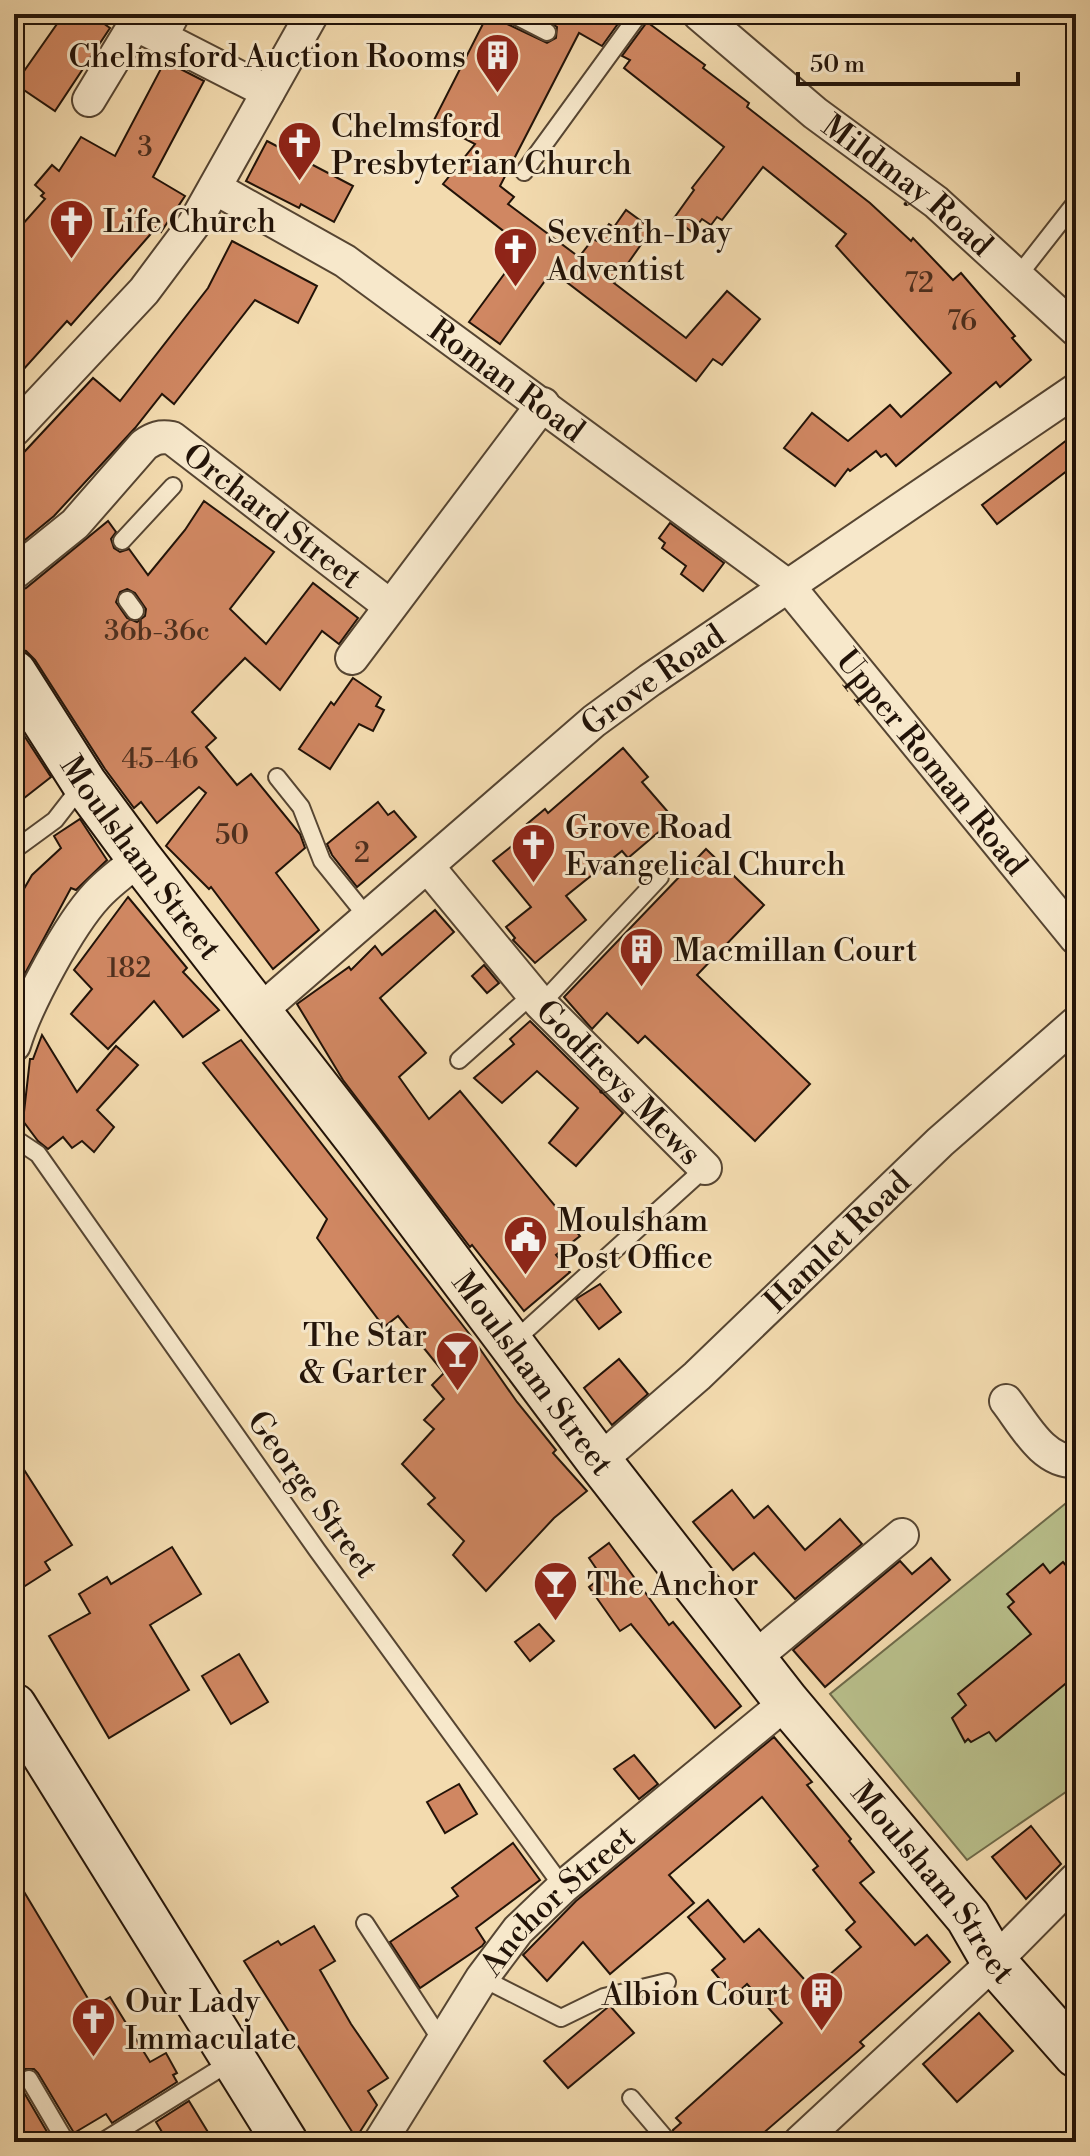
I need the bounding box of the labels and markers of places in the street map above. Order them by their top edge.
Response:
building icon: Chelmsford Auction Rooms [473,32,521,95]
place label: Chelmsford Auction Rooms [68,37,466,77]
place label: Chelmsford Presbyterian Church [331,107,632,184]
church icon: Chelmsford Presbyterian Church [276,120,324,183]
church icon: Life Church [48,197,96,260]
place label: Life Church [103,202,276,242]
place label: Seventh-Day Adventist [546,213,732,290]
church icon: Seventh-Day Adventist [492,226,540,289]
place label: Grove Road Evangelical Church [565,808,846,885]
church icon: Grove Road Evangelical Church [510,821,558,884]
building icon: Macmillan Court [618,926,666,989]
place label: Macmillan Court [673,931,917,971]
place label: Moulsham Post Office [557,1201,713,1278]
public building icon: Moulsham Post Office [502,1214,550,1277]
place label: The Star & Garter [299,1316,427,1393]
bar icon: The Star & Garter [434,1329,482,1392]
bar icon: The Anchor [532,1560,580,1623]
place label: The Anchor [587,1565,759,1605]
building icon: Albion Court [797,1970,845,2033]
place label: Albion Court [601,1975,790,2015]
place label: Our Lady Immaculate [125,1982,297,2059]
church icon: Our Lady Immaculate [70,1995,118,2058]

